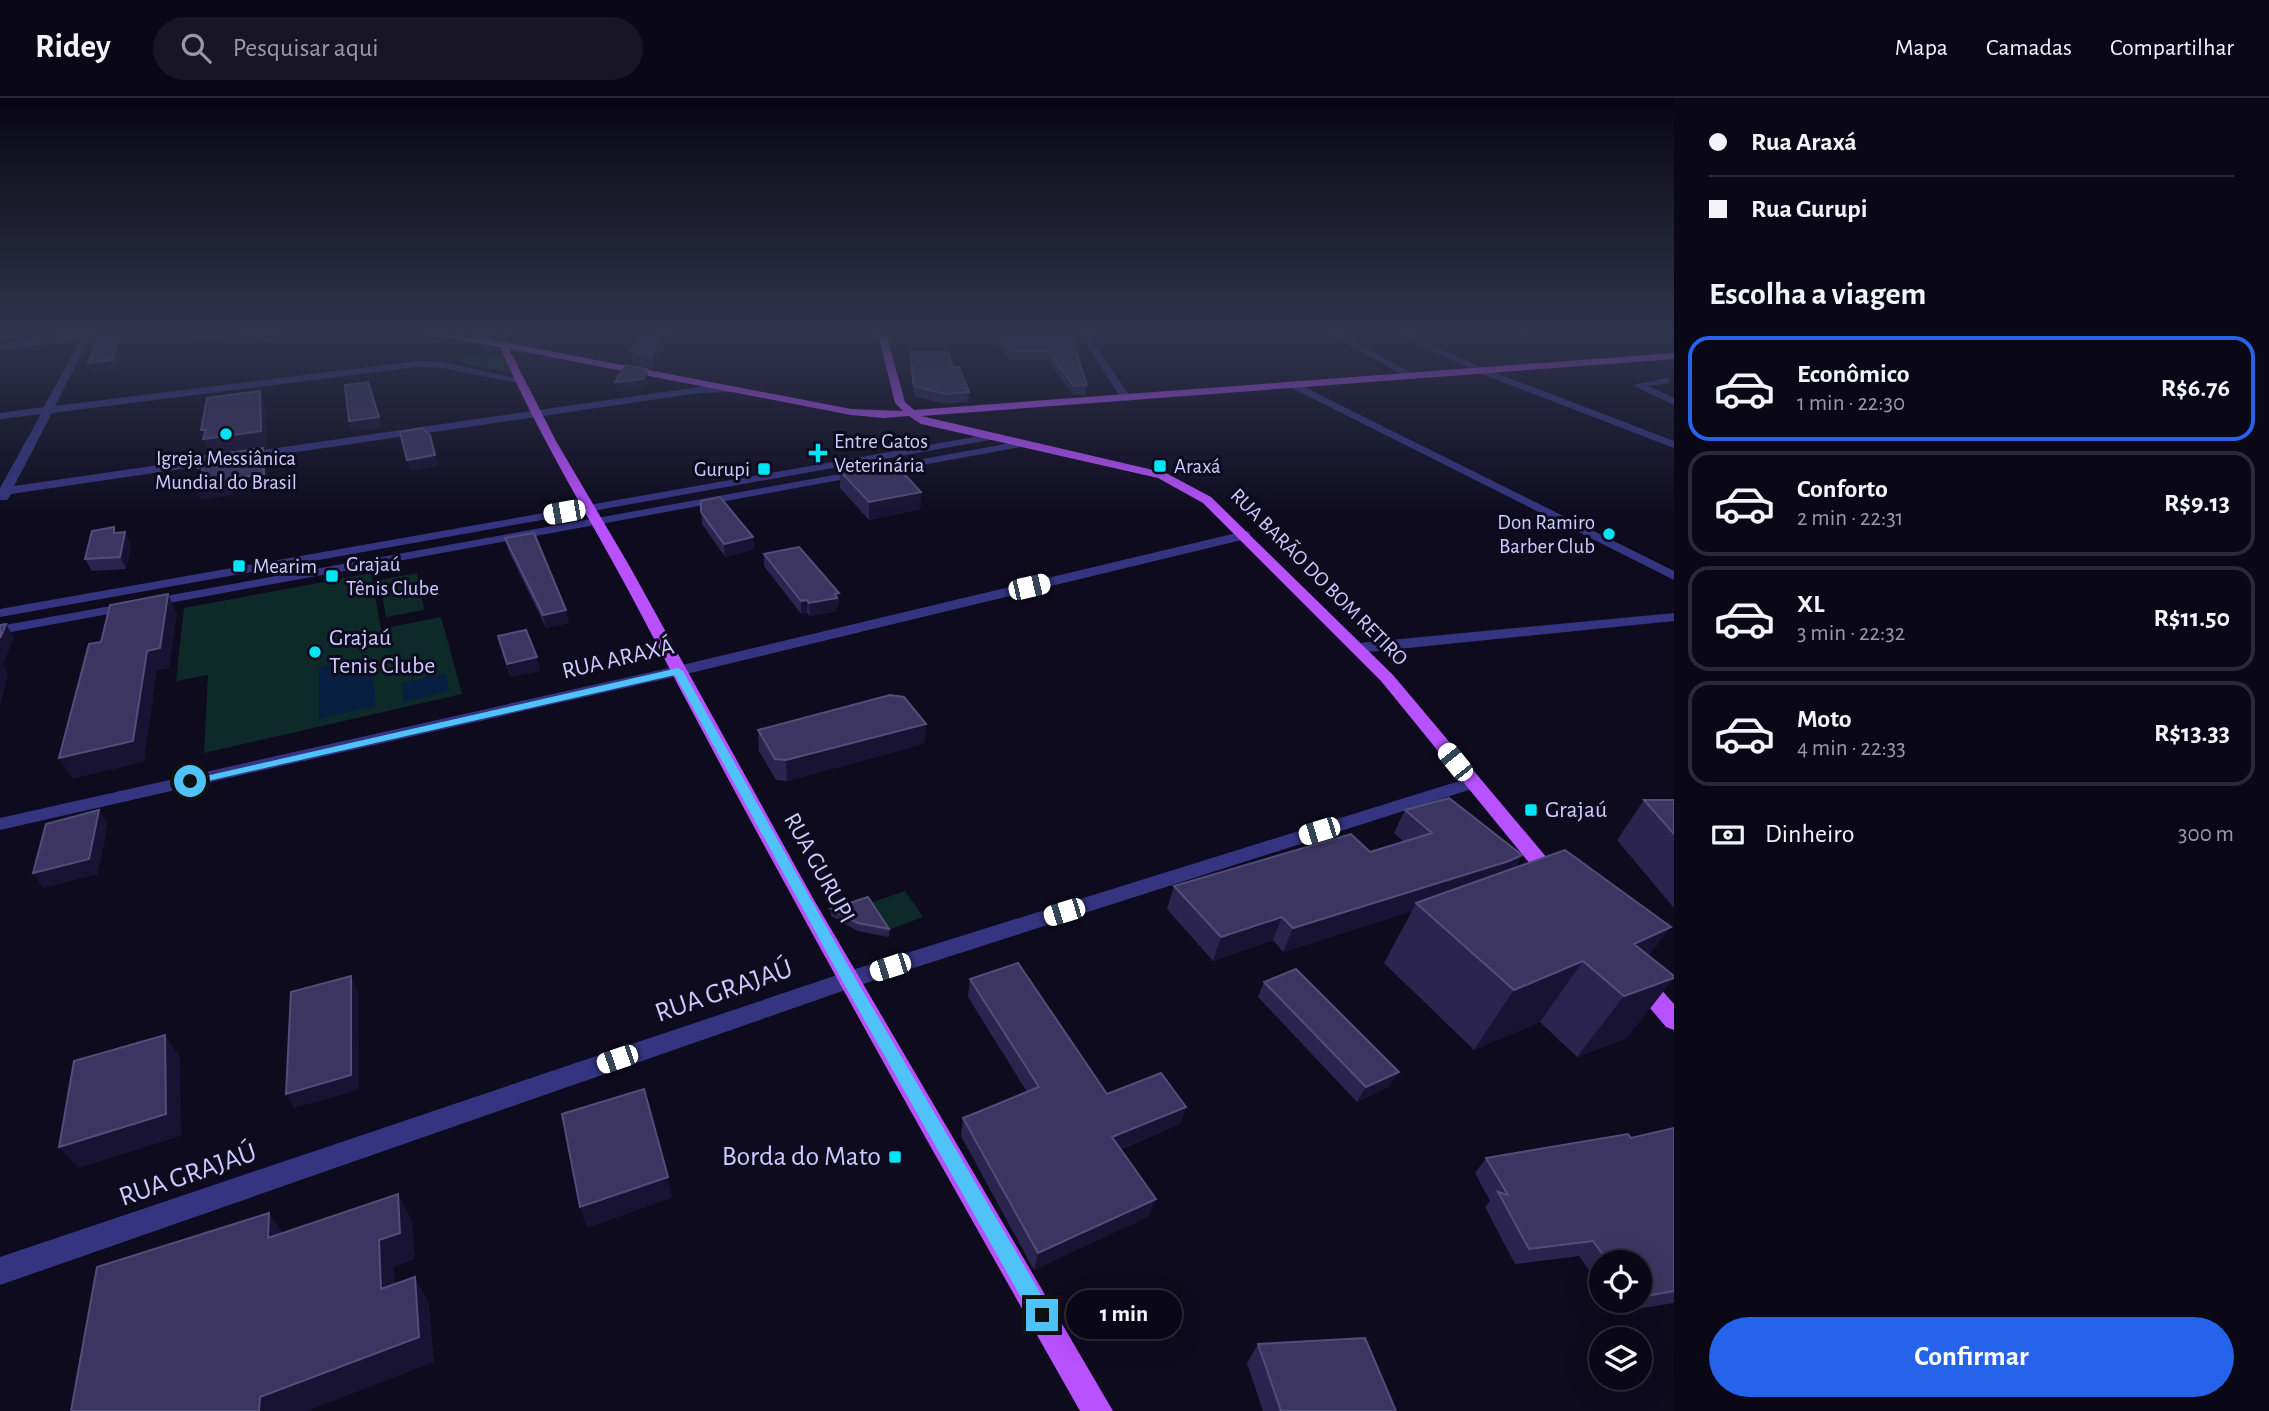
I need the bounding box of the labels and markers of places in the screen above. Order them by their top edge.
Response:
marker: Igreja Messiânica Mundial do Brasil [218,426,234,442]
place label: Entre Gatos Veterinária [834,431,928,476]
marker: Entre Gatos Veterinária [808,443,828,463]
place label: Igreja Messiânica Mundial do Brasil [155,448,297,493]
place label: Araxá [1174,456,1221,477]
marker: Araxá [1152,458,1168,474]
place label: Gurupi [694,459,750,480]
marker: Gurupi [756,461,772,477]
place label: Don Ramiro Barber Club [1497,512,1595,557]
marker: Don Ramiro Barber Club [1601,526,1617,542]
place label: Grajaú Tênis Clube [346,554,439,599]
place label: Mearim [253,556,317,577]
marker: Mearim [231,558,247,574]
marker: Grajaú Tênis Clube [324,568,340,584]
place label: Grajaú Tenis Clube [329,626,435,678]
marker: Grajaú Tenis Clube [307,644,323,660]
place label: Grajaú [1545,798,1607,822]
marker: Grajaú [1523,802,1539,818]
place label: Borda do Mato [722,1143,881,1171]
marker: Borda do Mato [887,1149,903,1165]

